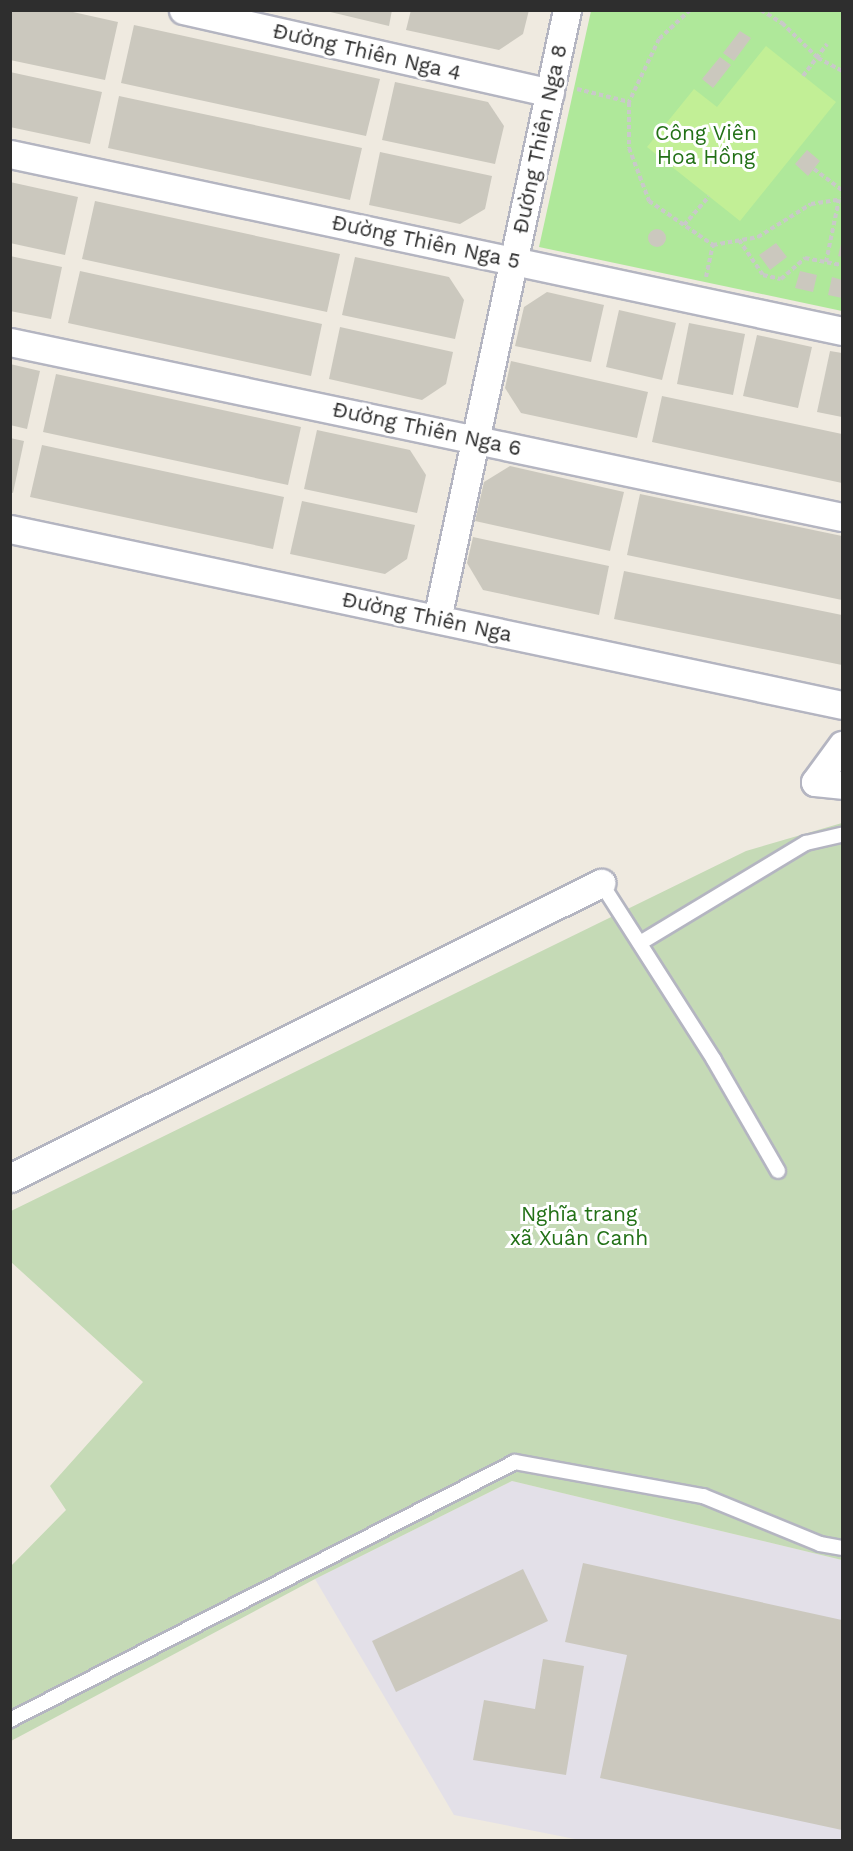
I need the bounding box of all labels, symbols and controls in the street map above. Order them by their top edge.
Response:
street label: Đường Thiên Nga 4 [270,18,464,86]
street label: Đường Thiên Nga 8 [508,42,572,236]
park label: Công Viên Hoa Hồng [655,120,757,170]
street label: Đường Thiên Nga 5 [329,210,523,274]
street label: Đường Thiên Nga 6 [330,397,524,461]
street label: Đường Thiên Nga [339,587,515,647]
park label: Nghĩa trang xã Xuân Canh [509,1201,649,1251]

